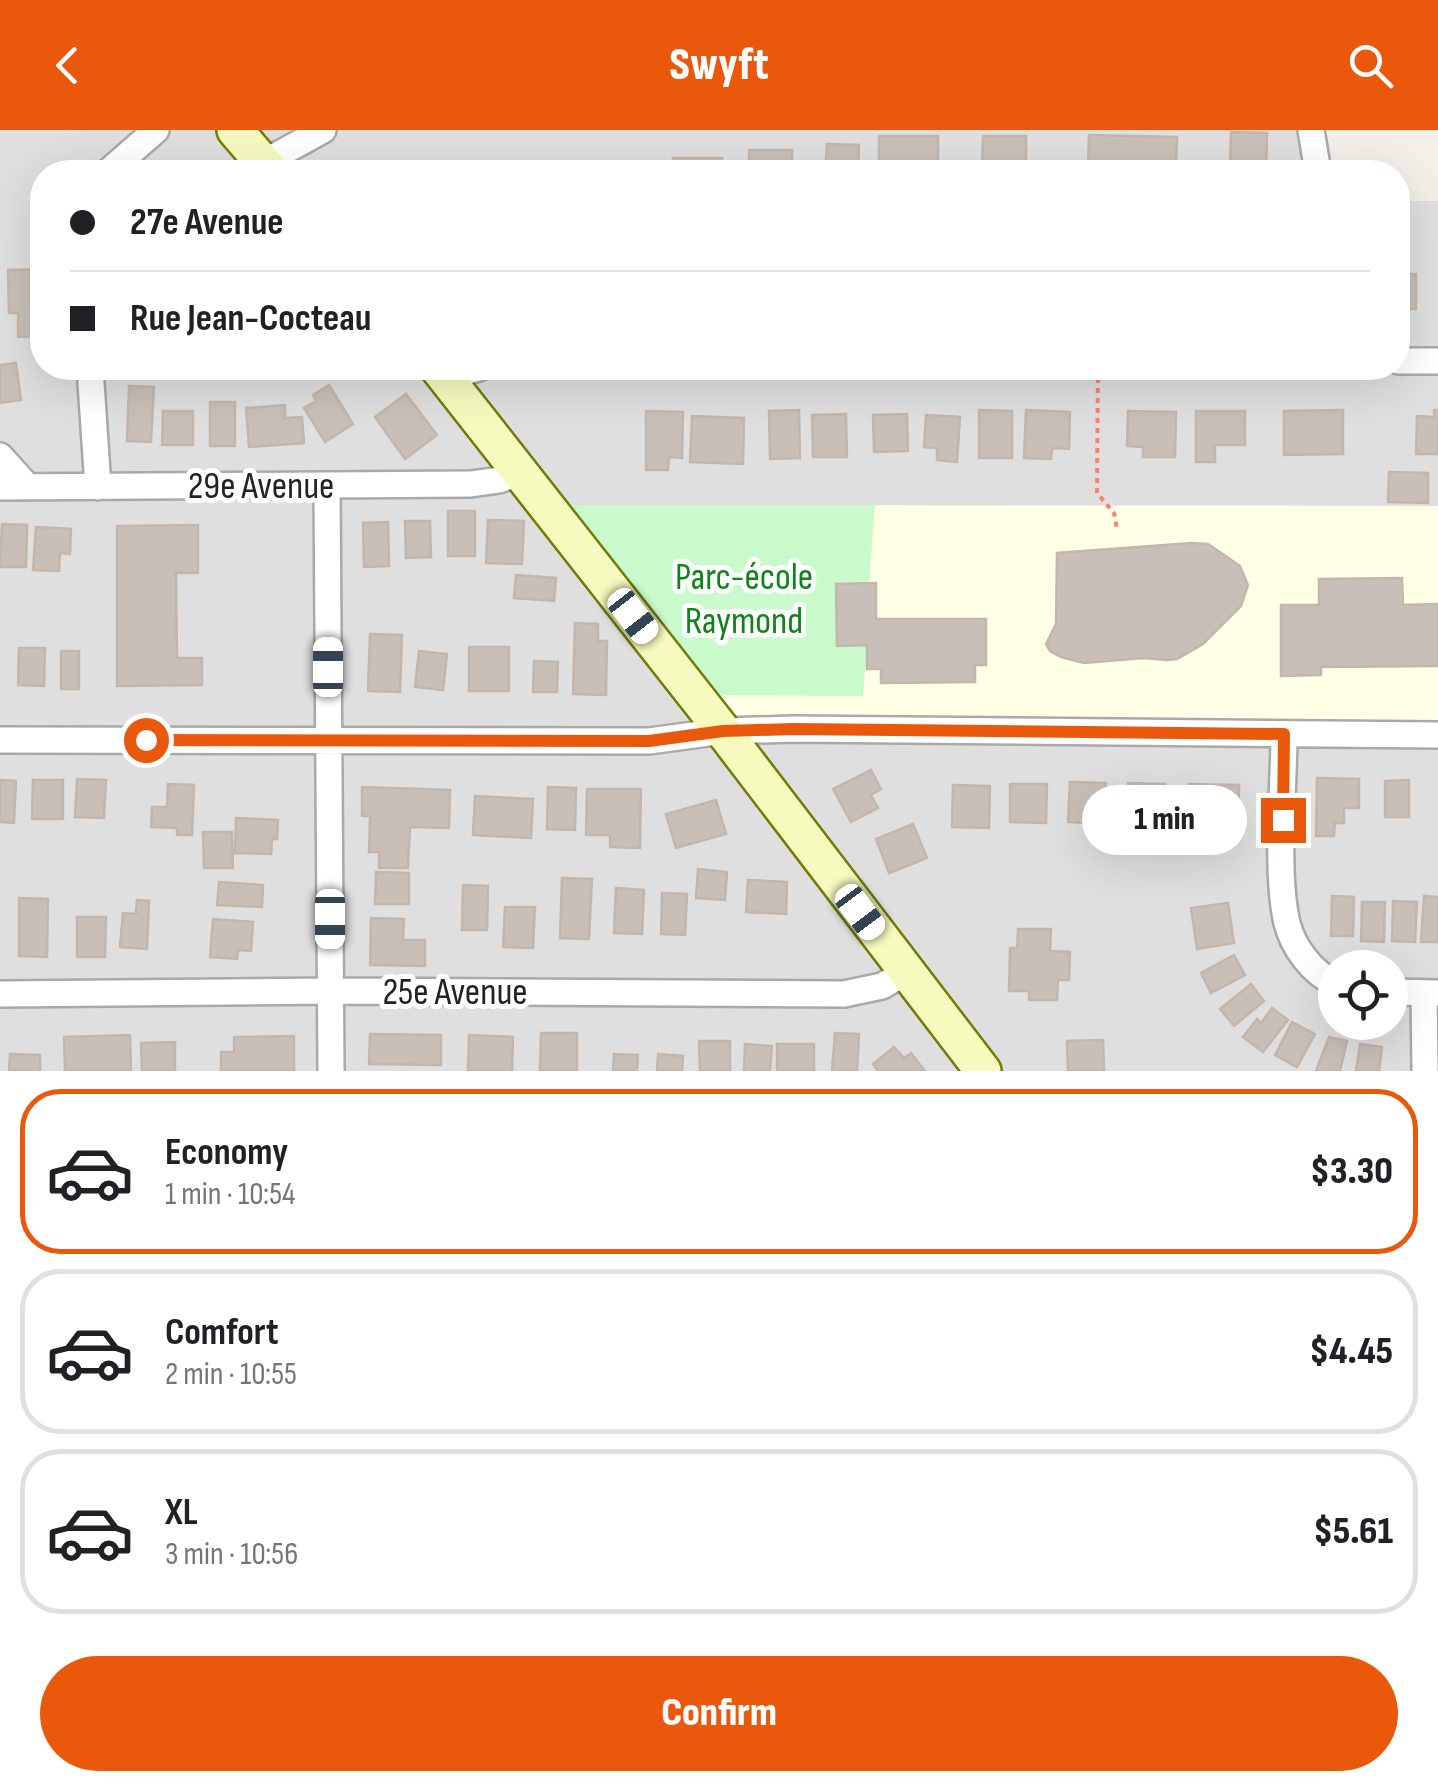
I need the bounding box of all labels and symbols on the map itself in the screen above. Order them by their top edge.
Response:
street label: 29e Avenue [188,464,334,509]
park label: Parc-école Raymond [675,555,813,644]
car [603,583,663,649]
car [313,637,343,697]
route start [124,718,169,763]
callout: 1 min [1083,785,1248,855]
route end [1261,798,1306,843]
car [830,879,890,945]
car [315,889,345,949]
street label: 25e Avenue [382,970,528,1015]

